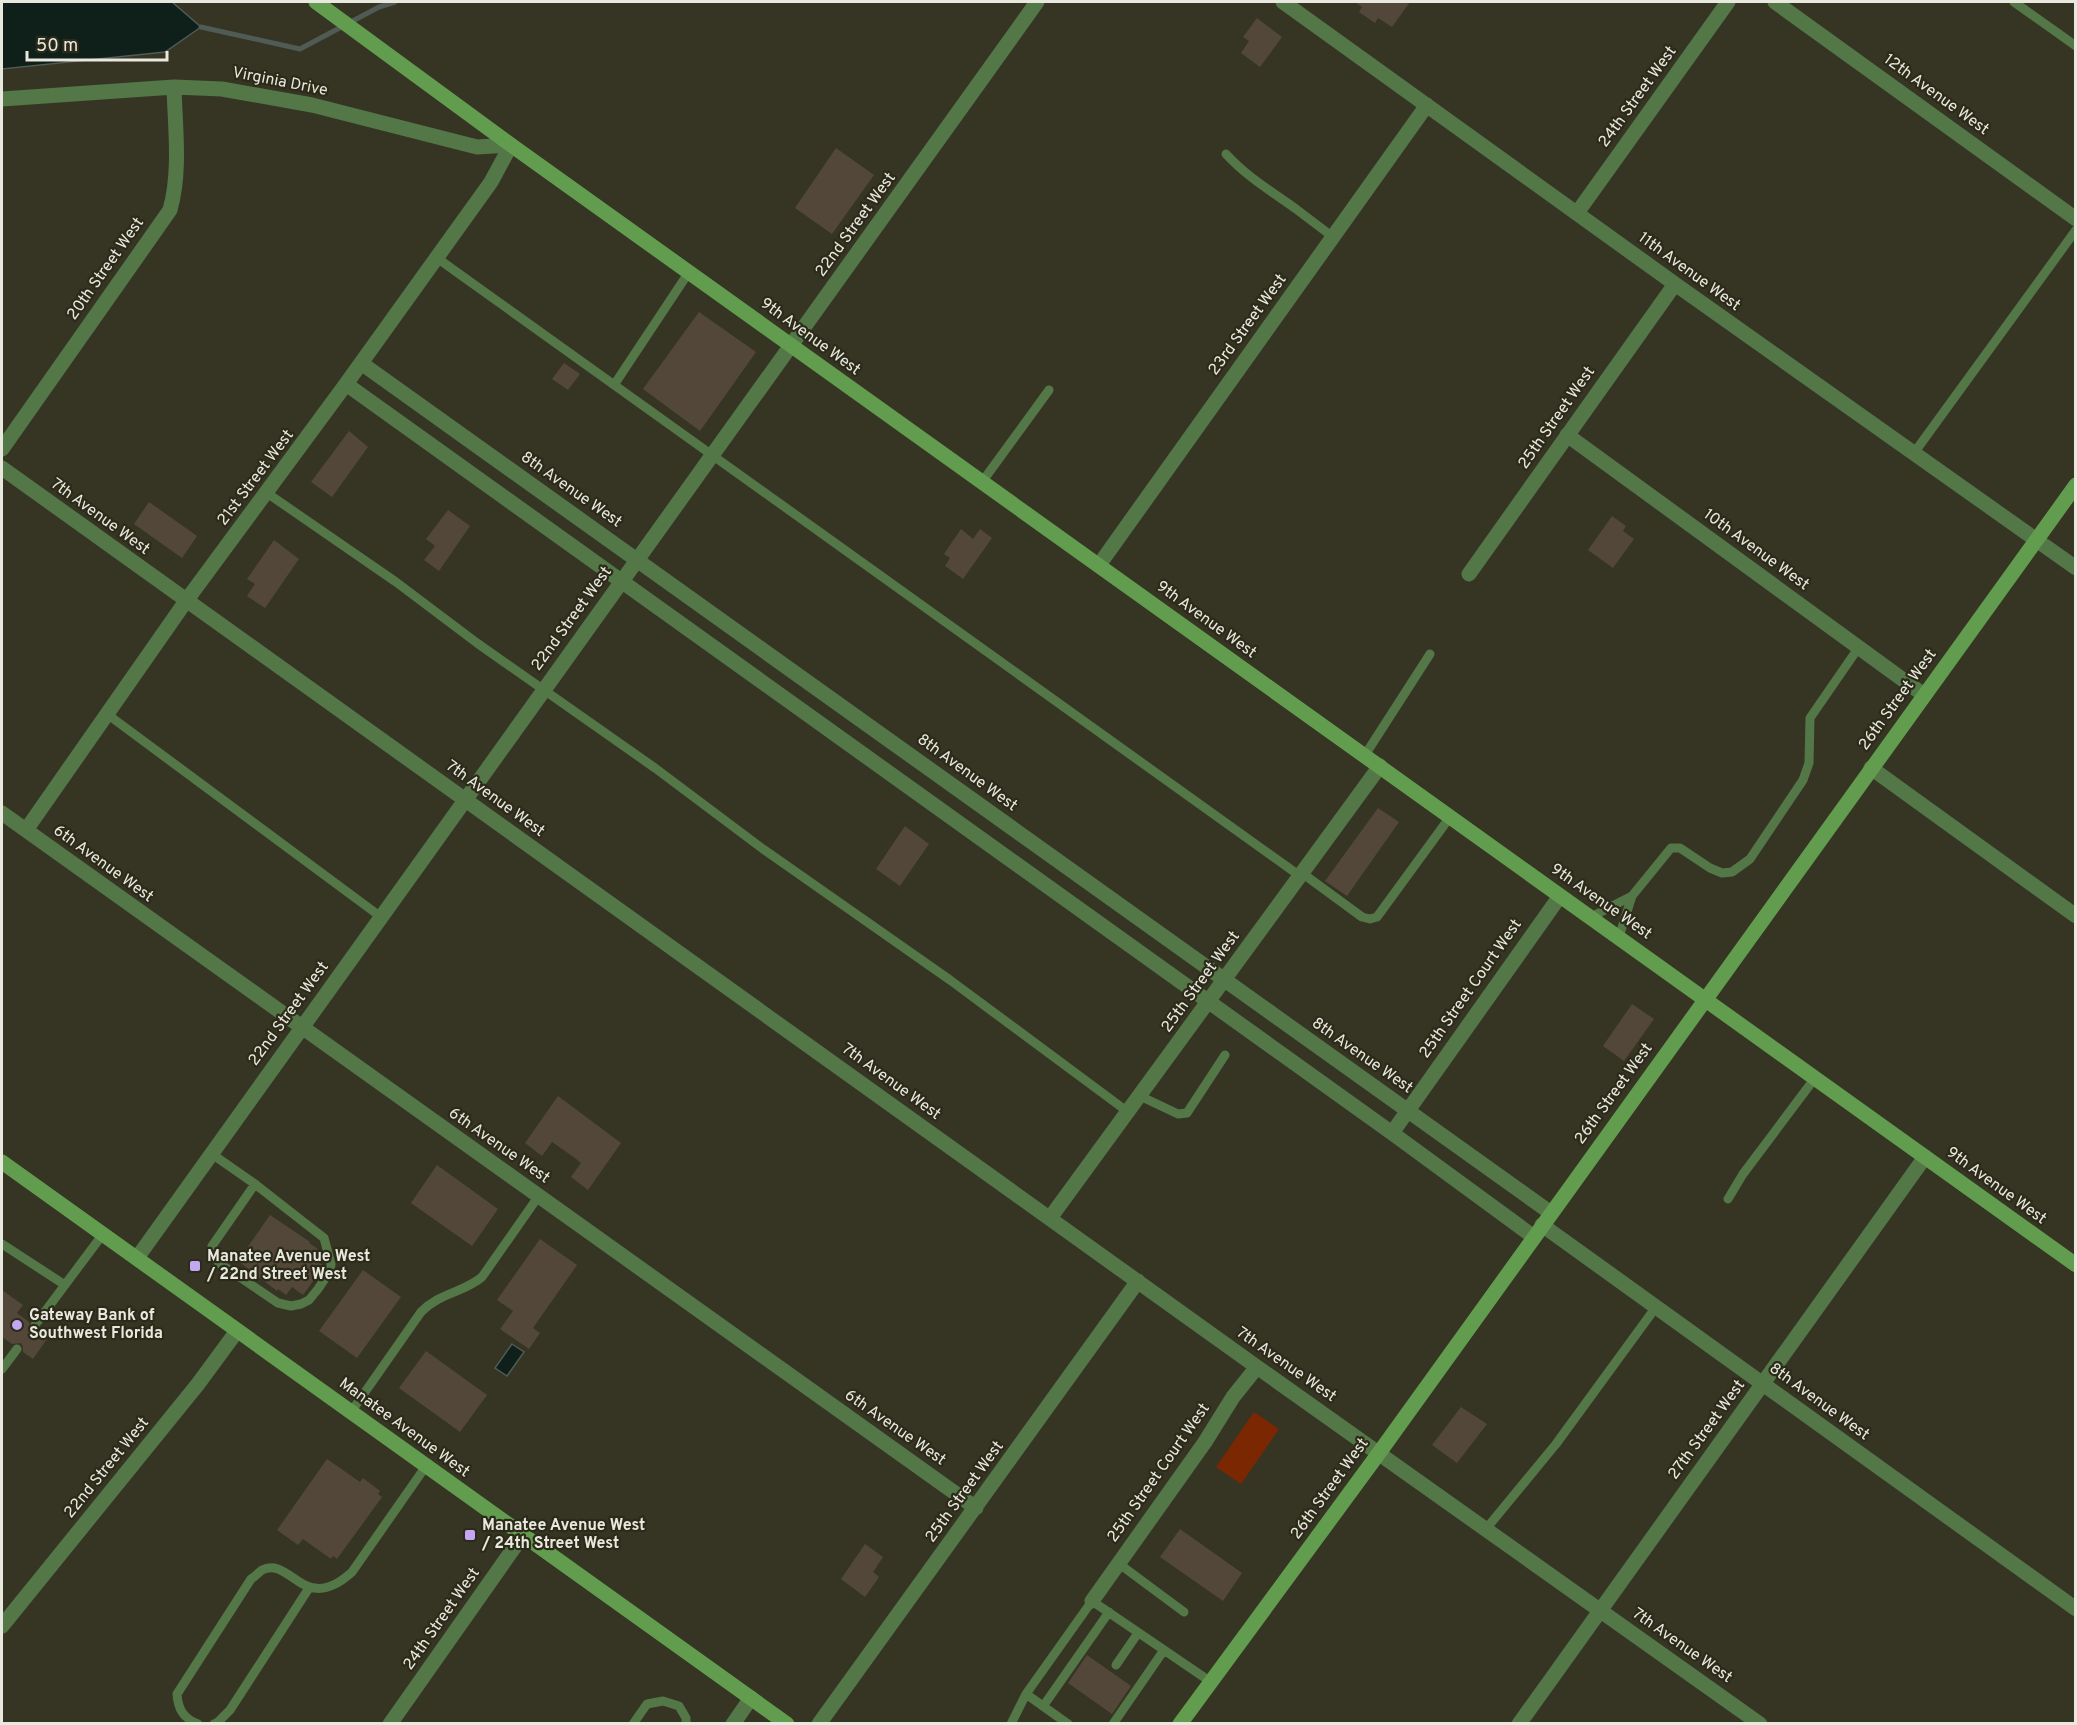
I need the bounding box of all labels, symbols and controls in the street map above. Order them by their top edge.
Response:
scale bar [27,24,166,62]
text: 50 m [36,35,78,58]
street label: 24th Street West [1594,42,1682,152]
street label: 12th Avenue West [1879,50,1993,140]
street label: Virginia Drive [231,63,329,101]
street label: 22nd Street West [811,169,901,281]
street label: 20th Street West [63,214,149,324]
street label: 11th Avenue West [1634,228,1744,316]
street label: 23rd Street West [1205,270,1291,380]
street label: 9th Avenue West [756,294,864,380]
street label: 25th Street West [1514,363,1600,473]
street label: 21st Street West [213,426,299,530]
street label: 8th Avenue West [516,448,626,532]
street label: 7th Avenue West [47,474,153,560]
street label: 10th Avenue West [1699,505,1813,595]
street label: 22nd Street West [527,563,617,675]
street label: 9th Avenue West [1152,577,1260,663]
street label: 26th Street West [1855,645,1941,755]
street label: 8th Avenue West [913,730,1021,816]
street label: 7th Avenue West [442,756,548,842]
street label: 6th Avenue West [49,821,157,907]
street label: 9th Avenue West [1546,860,1656,944]
street label: 25th Street Court West [1415,916,1527,1062]
street label: 25th Street West [1157,927,1245,1037]
street label: 22nd Street West [244,958,334,1070]
street label: 8th Avenue West [1307,1014,1417,1098]
street label: 7th Avenue West [838,1039,944,1125]
street label: 26th Street West [1571,1039,1657,1149]
street label: 6th Avenue West [444,1104,554,1188]
street label: 9th Avenue West [1942,1143,2050,1229]
place label: Manatee Avenue West / 22nd Street West [206,1247,370,1285]
marker: Manatee Avenue West / 22nd Street West [188,1259,202,1273]
place label: Gateway Bank of Southwest Florida [29,1306,163,1344]
marker: Gateway Bank of Southwest Florida [10,1318,24,1332]
street label: 7th Avenue West [1232,1323,1340,1407]
street label: 8th Avenue West [1765,1359,1873,1445]
street label: Manatee Avenue West [335,1374,473,1482]
street label: 27th Street West [1664,1376,1750,1484]
street label: 6th Avenue West [840,1386,950,1470]
street label: 25th Street Court West [1103,1400,1215,1546]
street label: 22nd Street West [60,1414,154,1522]
street label: 26th Street West [1287,1434,1373,1544]
street label: 25th Street West [921,1437,1009,1547]
place label: Manatee Avenue West / 24th Street West [481,1516,645,1554]
marker: Manatee Avenue West / 24th Street West [463,1528,477,1542]
street label: 24th Street West [399,1564,485,1674]
street label: 7th Avenue West [1628,1604,1736,1688]

